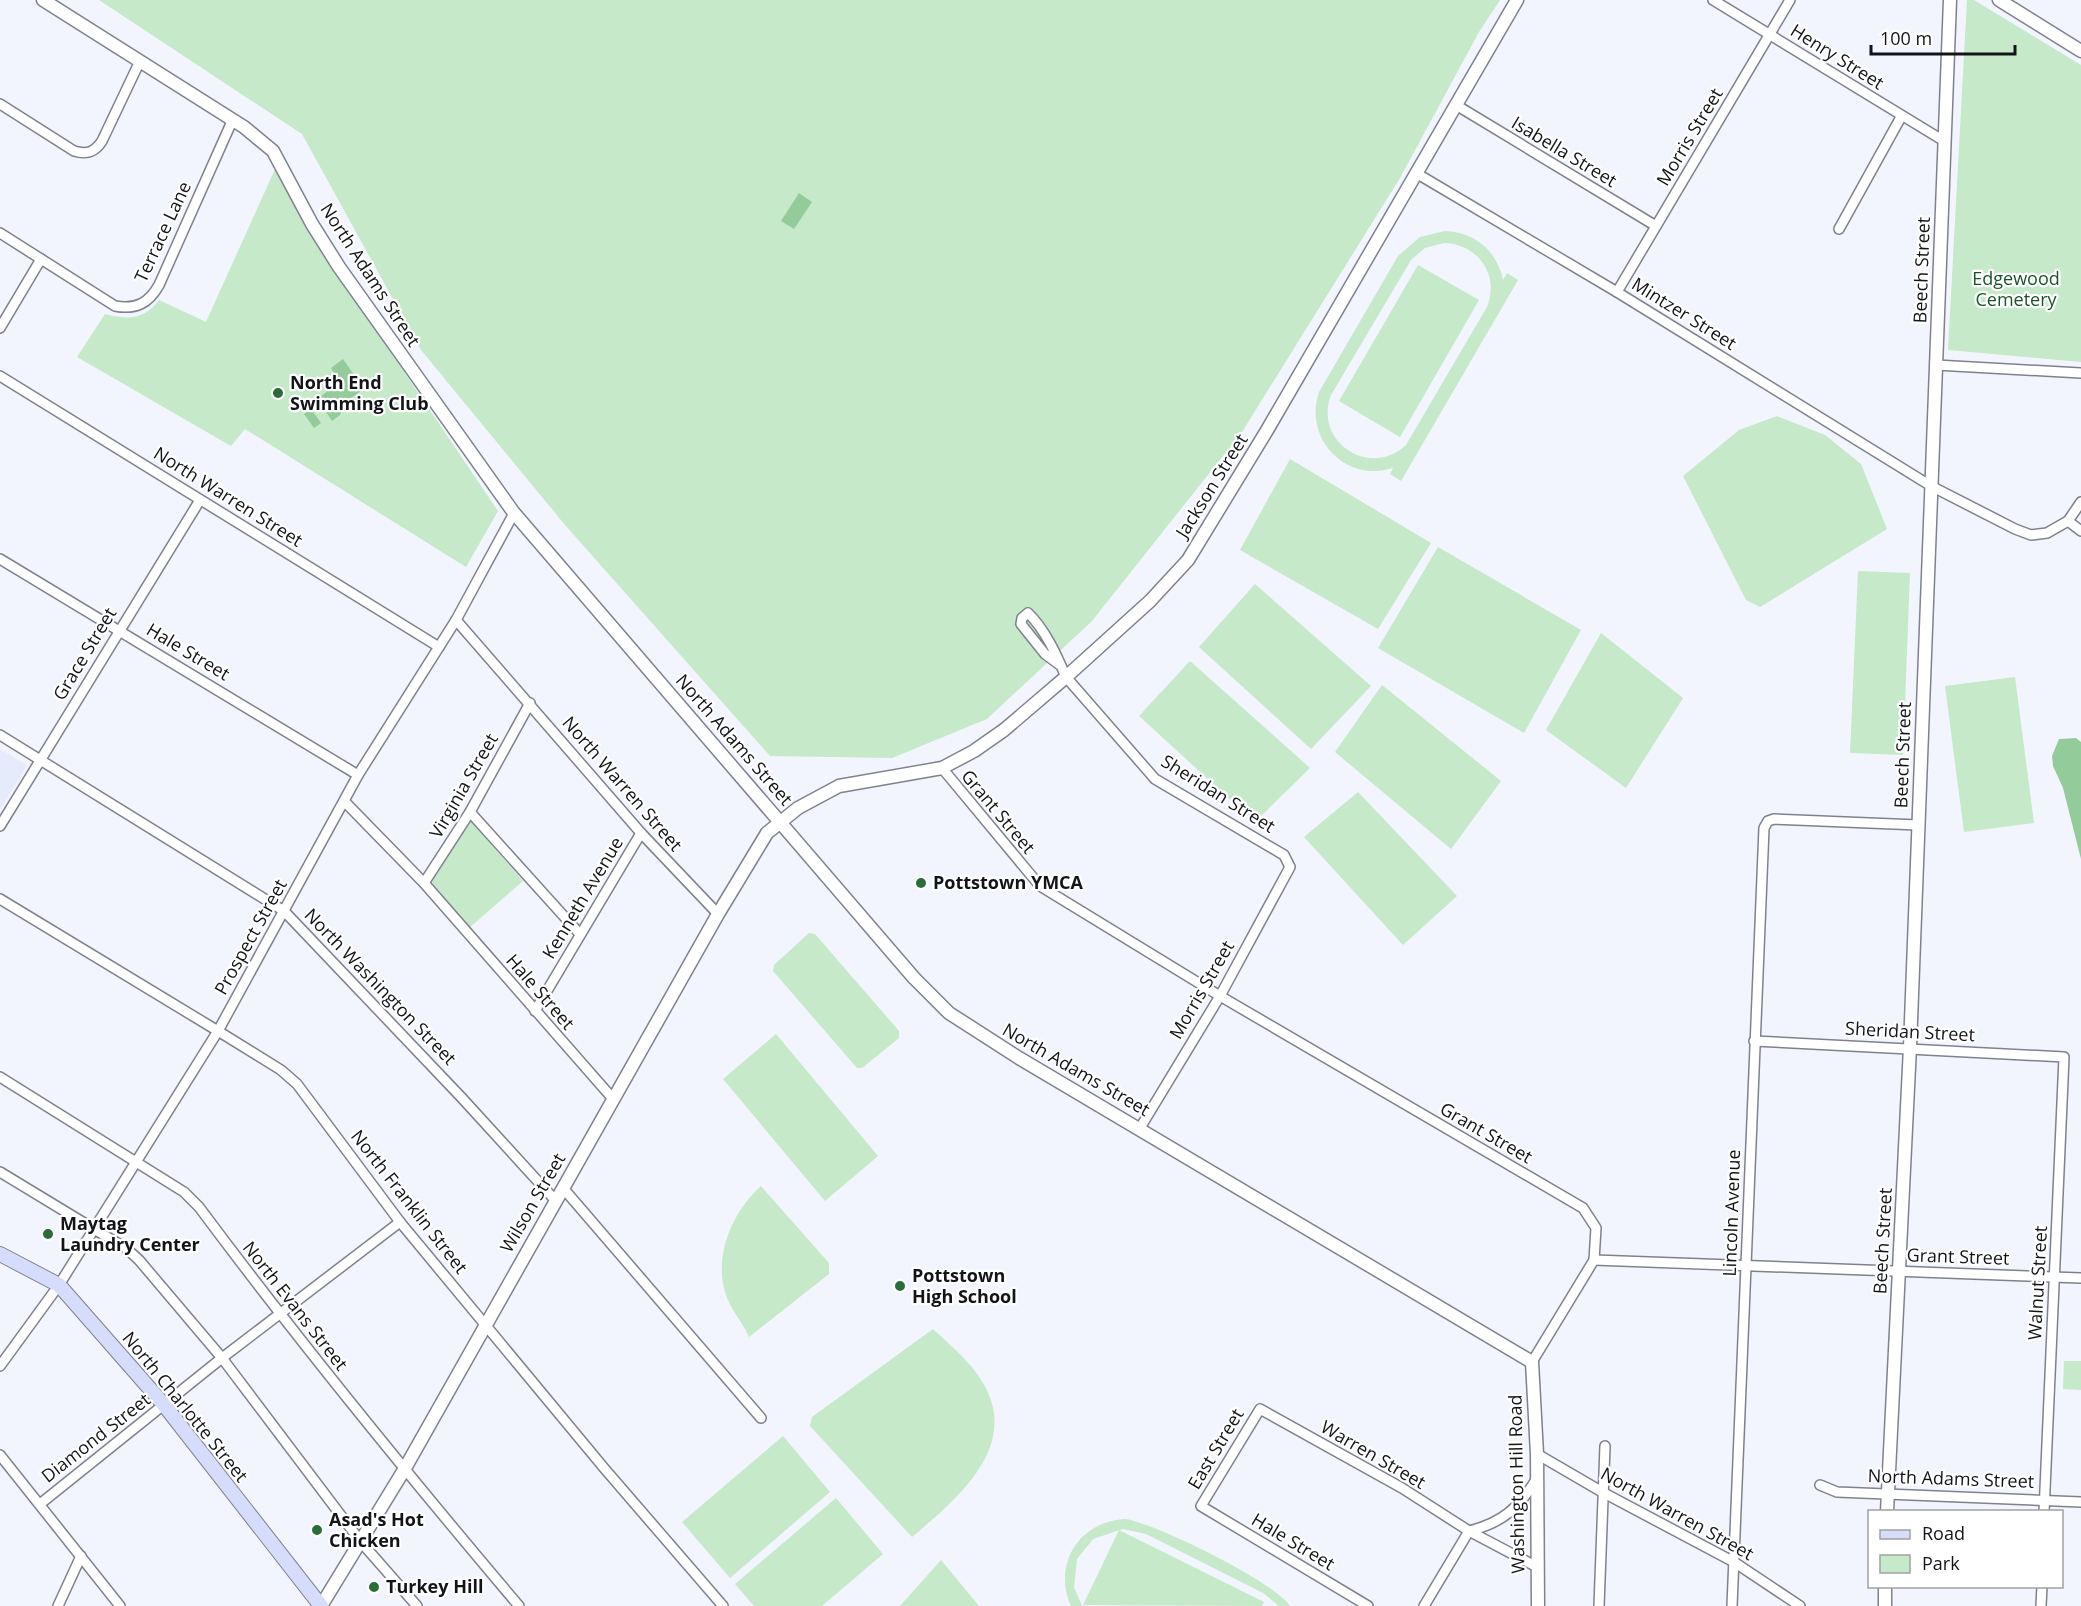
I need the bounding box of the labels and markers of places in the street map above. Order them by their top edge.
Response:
place label: North End Swimming Club [290,370,429,415]
marker: North End Swimming Club [271,386,285,400]
place label: Pottstown YMCA [933,870,1084,894]
marker: Pottstown YMCA [914,876,928,890]
place label: Maytag Laundry Center [60,1211,200,1256]
marker: Maytag Laundry Center [41,1227,55,1241]
place label: Pottstown High School [912,1263,1017,1308]
marker: Pottstown High School [893,1279,907,1293]
place label: Asad's Hot Chicken [329,1507,424,1552]
marker: Asad's Hot Chicken [310,1523,324,1537]
place label: Turkey Hill [386,1574,483,1598]
marker: Turkey Hill [367,1580,381,1594]

